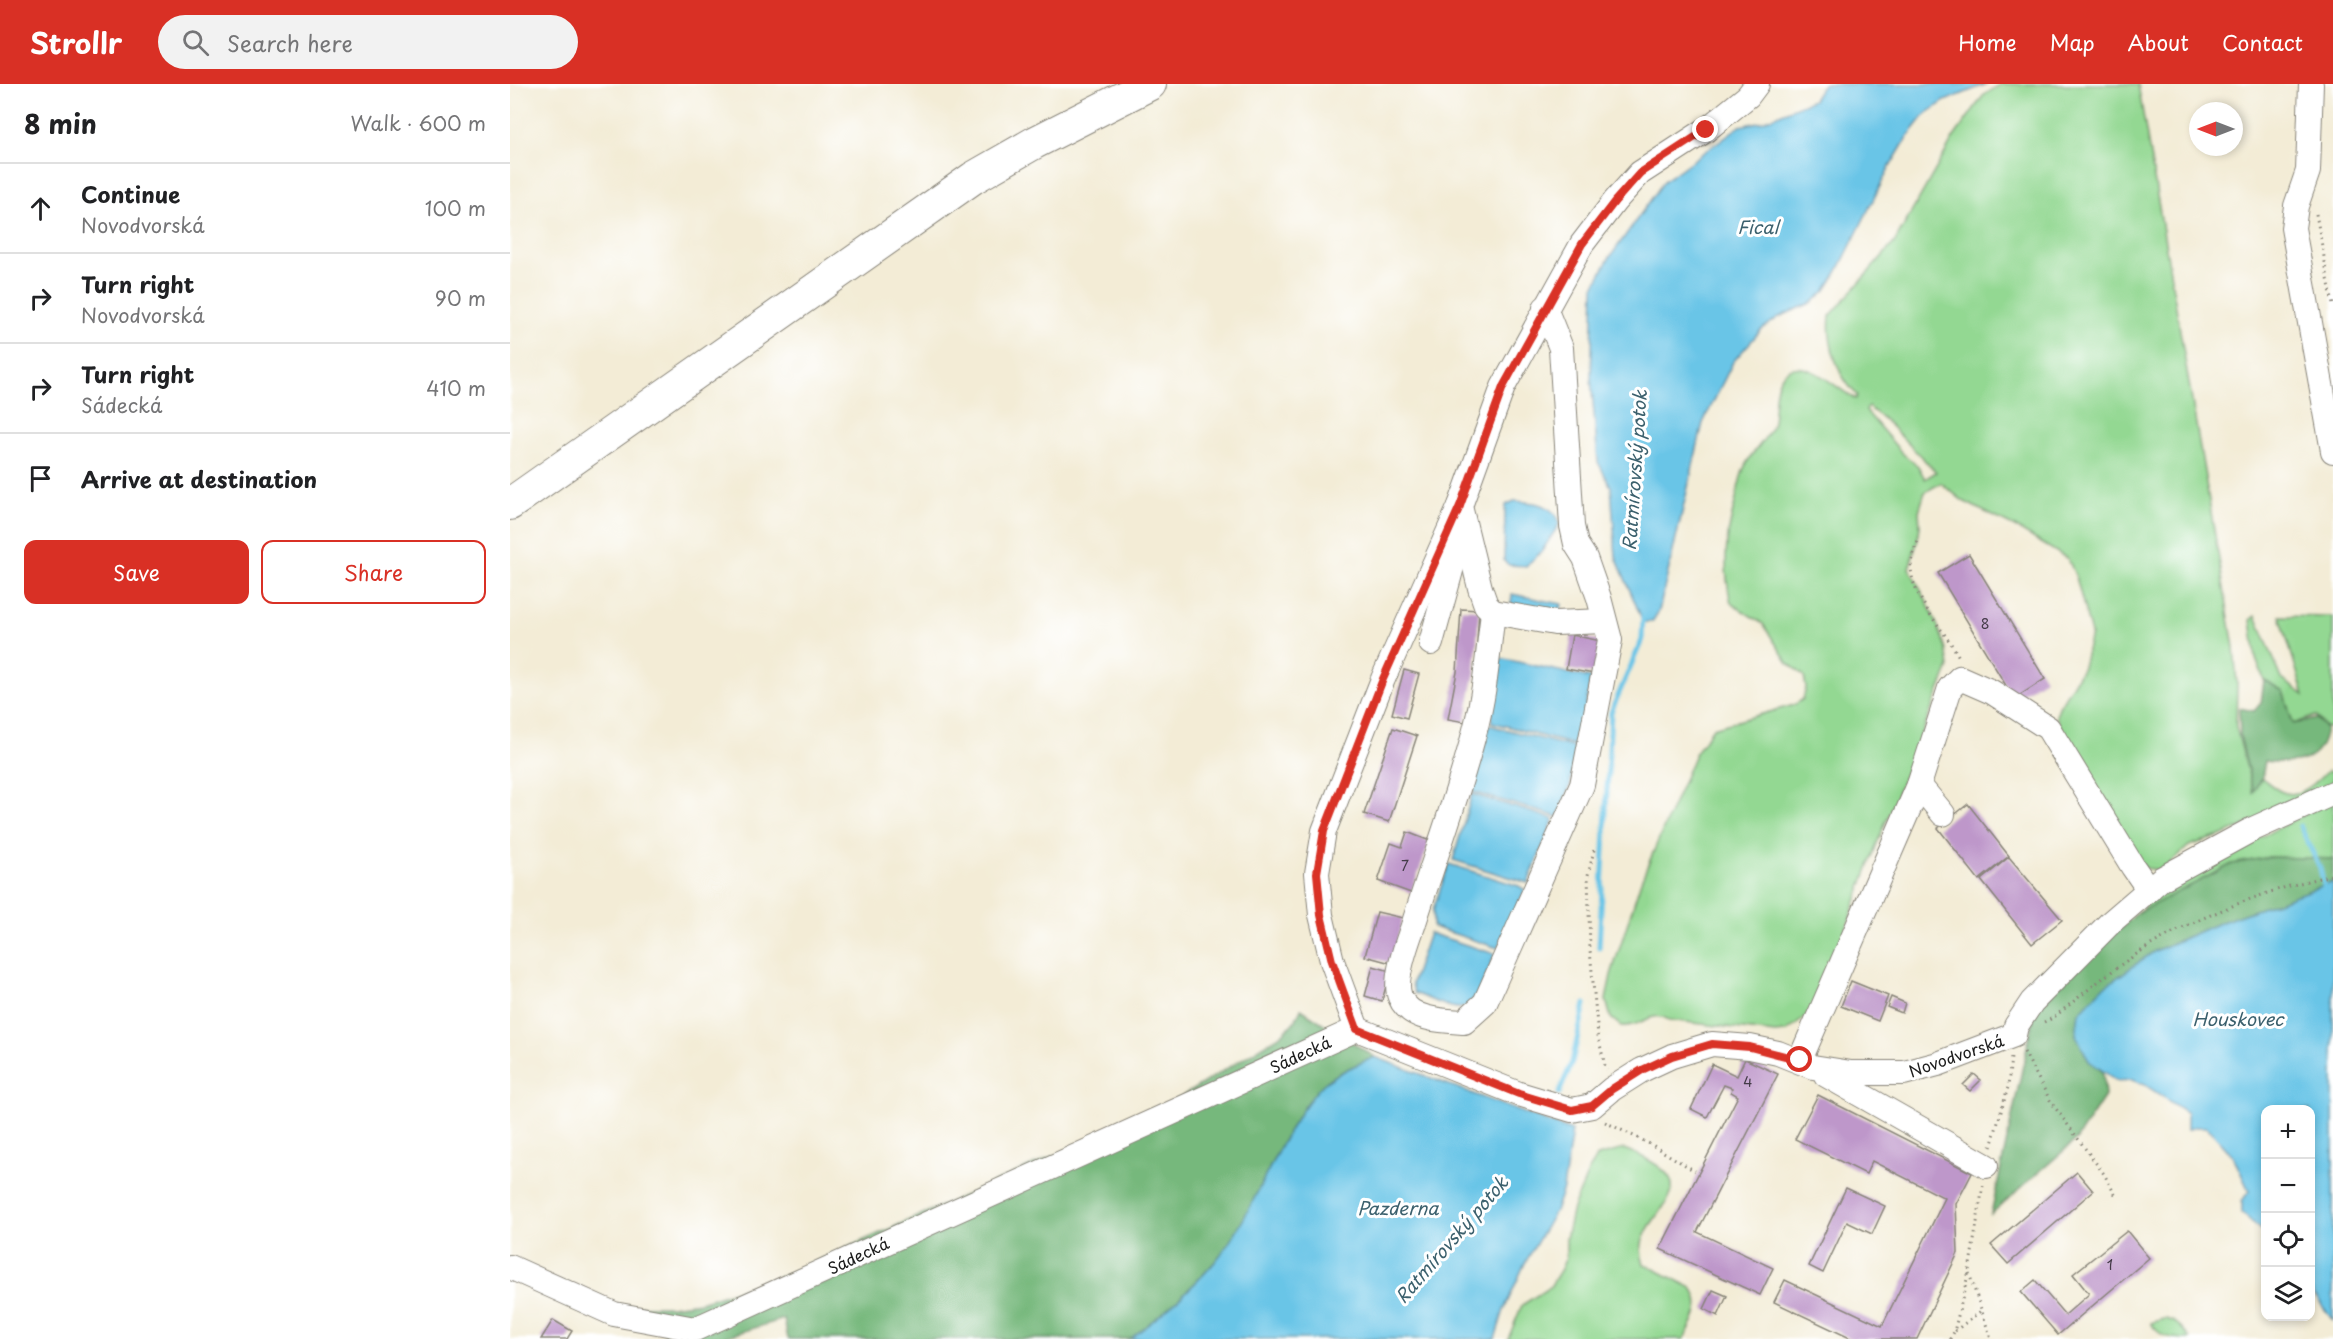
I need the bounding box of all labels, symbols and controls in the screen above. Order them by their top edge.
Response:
search box [158,15,578,69]
text: Strollr [30,21,122,64]
icon: search [179,26,212,59]
text: Search here [227,26,353,59]
text: Home [1958,26,2017,58]
text: Map [2050,26,2095,58]
text: About [2128,26,2189,58]
text: Contact [2222,26,2303,58]
north arrow [2189,102,2243,156]
text: 8 min [24,104,97,143]
text: Walk · 600 m [350,108,486,138]
route end [1692,116,1718,142]
text: Continue [81,177,180,210]
icon: ahead [24,192,57,225]
text: 100 m [425,193,486,223]
text: Novodvorská [81,210,205,240]
water label: Fical [1737,213,1782,240]
text: Turn right [81,267,194,300]
icon: right [24,282,57,315]
text: 90 m [435,283,486,313]
text: Novodvorská [81,300,205,330]
text: Turn right [81,357,194,390]
icon: right [24,372,57,405]
text: 410 m [426,373,486,403]
water label: Ratmírovský potok [1615,388,1653,551]
text: Sádecká [81,390,162,420]
icon: arrive [24,462,57,495]
text: Arrive at destination [81,462,317,495]
button: Save [24,540,249,604]
button: Share [261,540,486,604]
house number: 8 [1981,613,1989,634]
house number: 7 [1401,855,1409,876]
water label: Houskovec [2193,1005,2285,1032]
street label: Novodvorská [1905,1028,2007,1082]
street label: Sádecká [1265,1029,1335,1079]
route start [1786,1046,1812,1072]
house number: 4 [1743,1071,1753,1092]
map controls [2261,1105,2315,1321]
button: + [2261,1105,2315,1159]
button: − [2261,1159,2315,1213]
water label: Ratmírovský potok [1388,1169,1514,1309]
water label: Pazderna [1357,1194,1439,1221]
button: locate [2261,1213,2315,1267]
street label: Sádecká [823,1230,893,1280]
house number: 1 [2107,1254,2113,1275]
button: layers [2261,1267,2315,1321]

